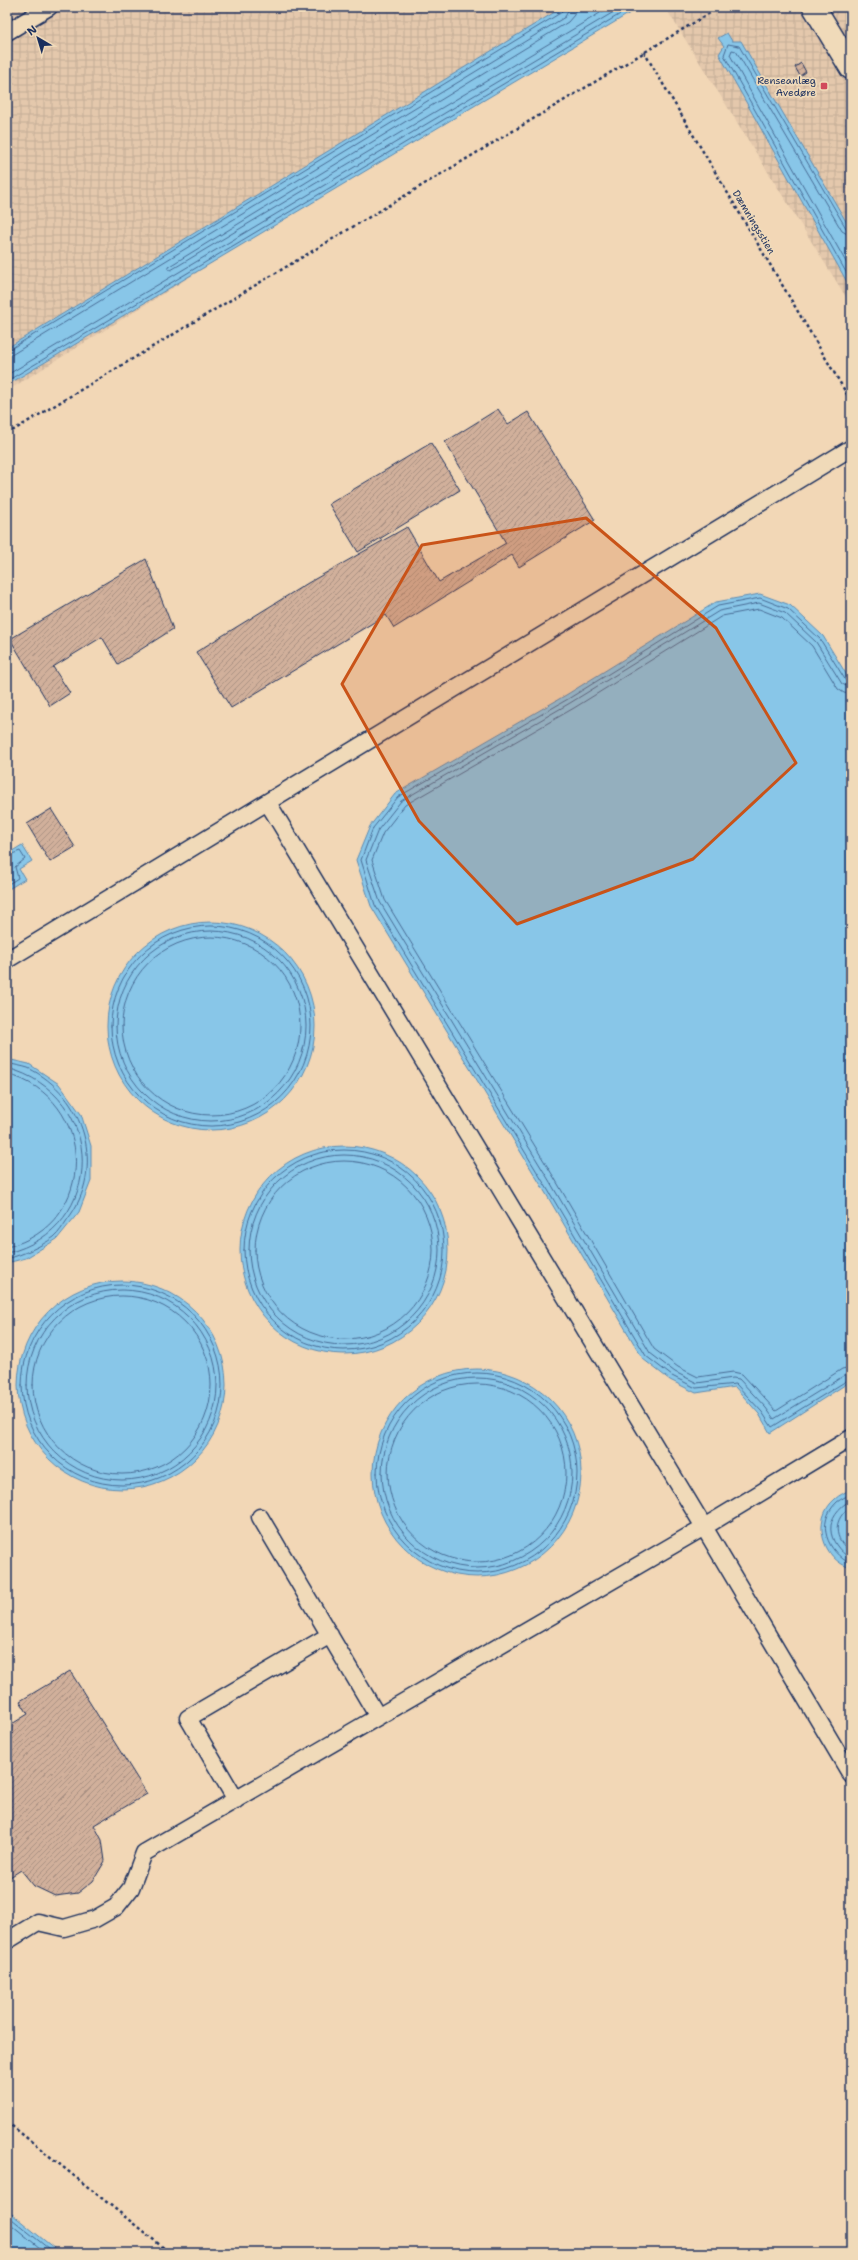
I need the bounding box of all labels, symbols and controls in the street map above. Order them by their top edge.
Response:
north arrow [18,18,58,58]
text: N [24,22,40,39]
place label: Renseanlæg Avedøre [757,74,816,99]
marker: Renseanlæg Avedøre [819,81,829,91]
street label: Dæmningsstien [730,187,778,257]

